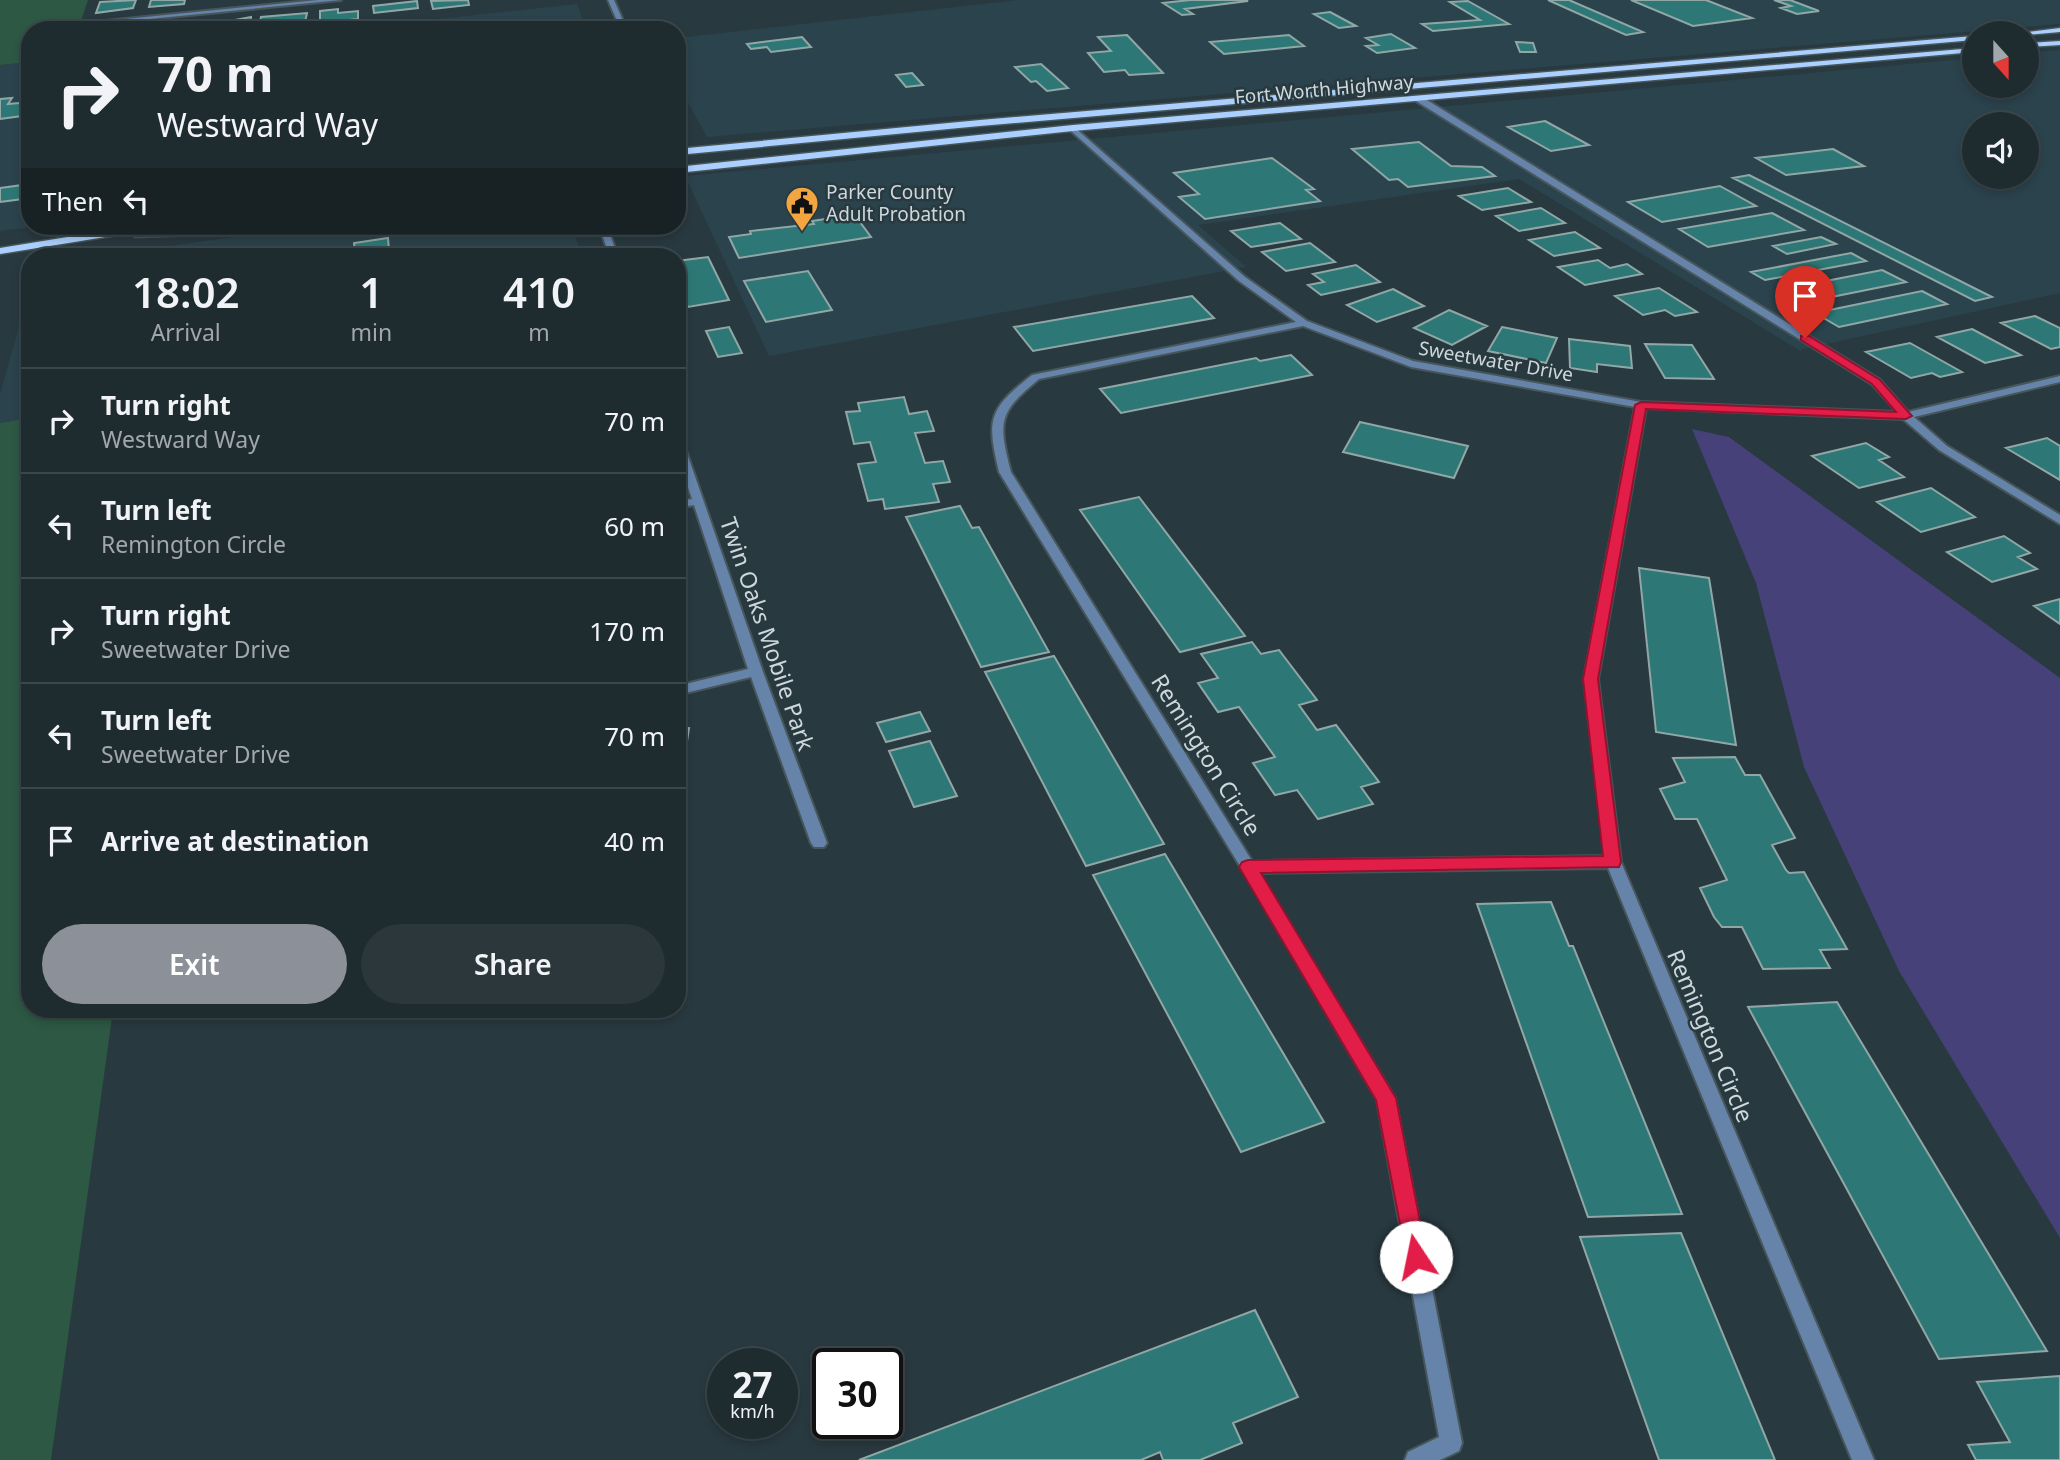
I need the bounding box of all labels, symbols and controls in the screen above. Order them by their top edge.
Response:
north arrow [1962,21,2039,98]
map controls [1962,21,2039,189]
text: 70 m [157,40,274,106]
icon: right [42,49,133,140]
street label: Fort Worth Highway [1234,68,1415,110]
text: Westward Way [157,103,378,146]
button: sound [1962,112,2039,189]
place label: Parker County Adult Probation [826,179,966,227]
icon: left [117,182,155,220]
text: Then [42,183,103,219]
public building icon: Parker County Adult Probation [783,184,821,233]
text: 18:02 [132,263,240,320]
text: 1 [359,263,383,320]
text: 410 [503,263,575,320]
pin [1775,266,1835,338]
icon: arrive [1786,277,1824,315]
text: Arrival [151,316,221,348]
text: min [350,316,392,348]
text: m [528,316,550,348]
street label: Sweetwater Drive [1417,335,1575,387]
text: Turn right [101,387,231,423]
icon: right [42,402,80,440]
text: 70 m [604,403,665,439]
text: Westward Way [101,423,260,455]
text: Turn left [101,492,212,528]
icon: left [42,507,80,545]
text: 60 m [604,508,665,544]
street label: Twin Oaks Mobile Park [713,513,823,755]
text: Remington Circle [101,528,286,560]
text: Turn right [101,597,231,633]
icon: right [42,612,80,650]
text: 170 m [589,613,665,649]
text: Sweetwater Drive [101,633,291,665]
street label: Remington Circle [1144,668,1269,841]
text: Turn left [101,702,212,738]
icon: left [42,717,80,755]
text: 70 m [604,718,665,754]
text: Sweetwater Drive [101,738,291,770]
icon: arrive [42,822,80,860]
text: Arrive at destination [101,823,370,859]
text: 40 m [604,823,665,859]
button: Exit [42,924,347,1004]
button: Share [361,924,665,1004]
street label: Remington Circle [1660,944,1762,1127]
position arrow [1379,1220,1453,1294]
speed limit sign: 30 [812,1348,903,1439]
text: 27 [732,1361,773,1408]
text: km/h [730,1399,775,1423]

